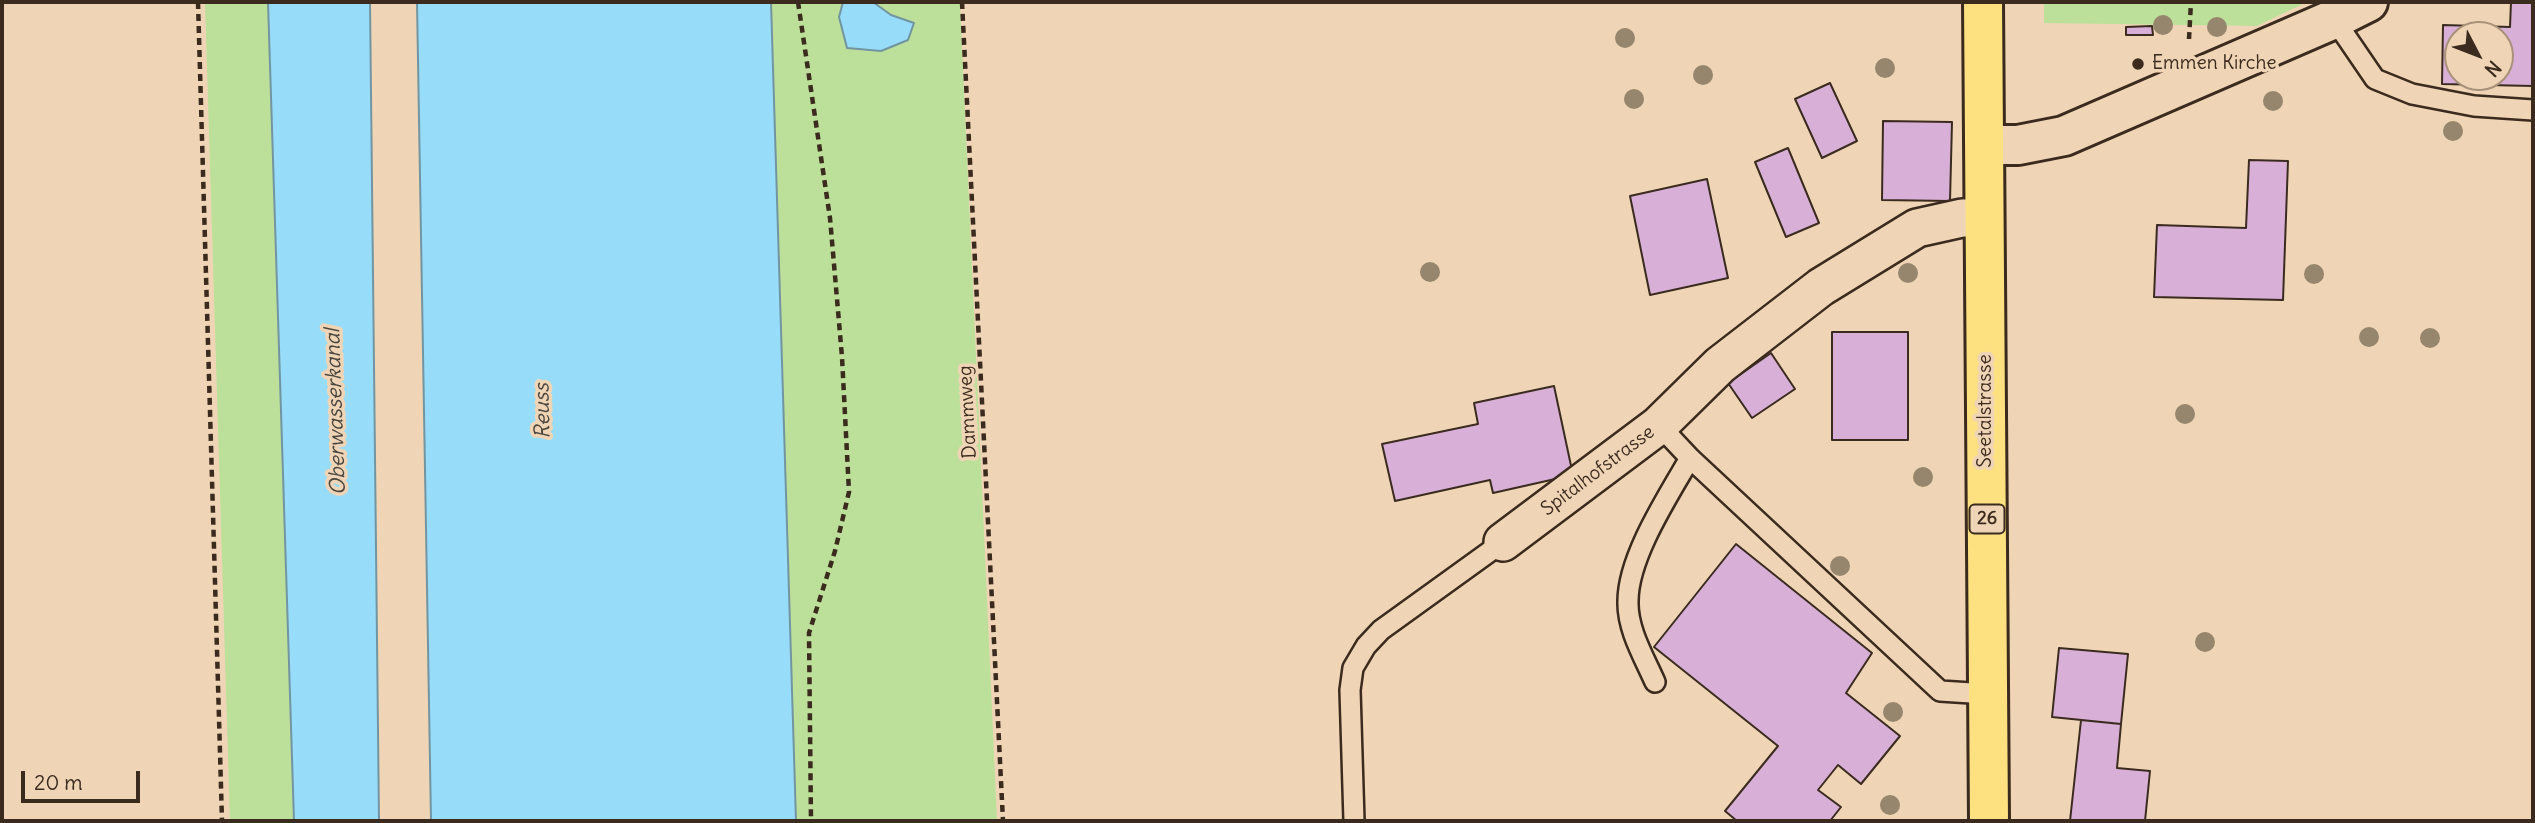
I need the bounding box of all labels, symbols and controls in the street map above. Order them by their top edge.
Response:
north arrow [2444,21,2514,91]
place label: Emmen Kirche [2152,53,2277,75]
marker: Emmen Kirche [2130,56,2146,72]
text: N [2480,56,2506,82]
water label: Oberwasserkanal [320,328,352,496]
street label: Seetalstrasse [1975,354,1997,468]
street label: Dammweg [954,365,982,459]
water label: Reuss [530,383,556,439]
street label: Spitalhofstrasse [1537,421,1659,521]
road number: 26 [1969,504,2004,534]
scale bar [24,756,144,800]
text: 20 m [34,769,83,796]

